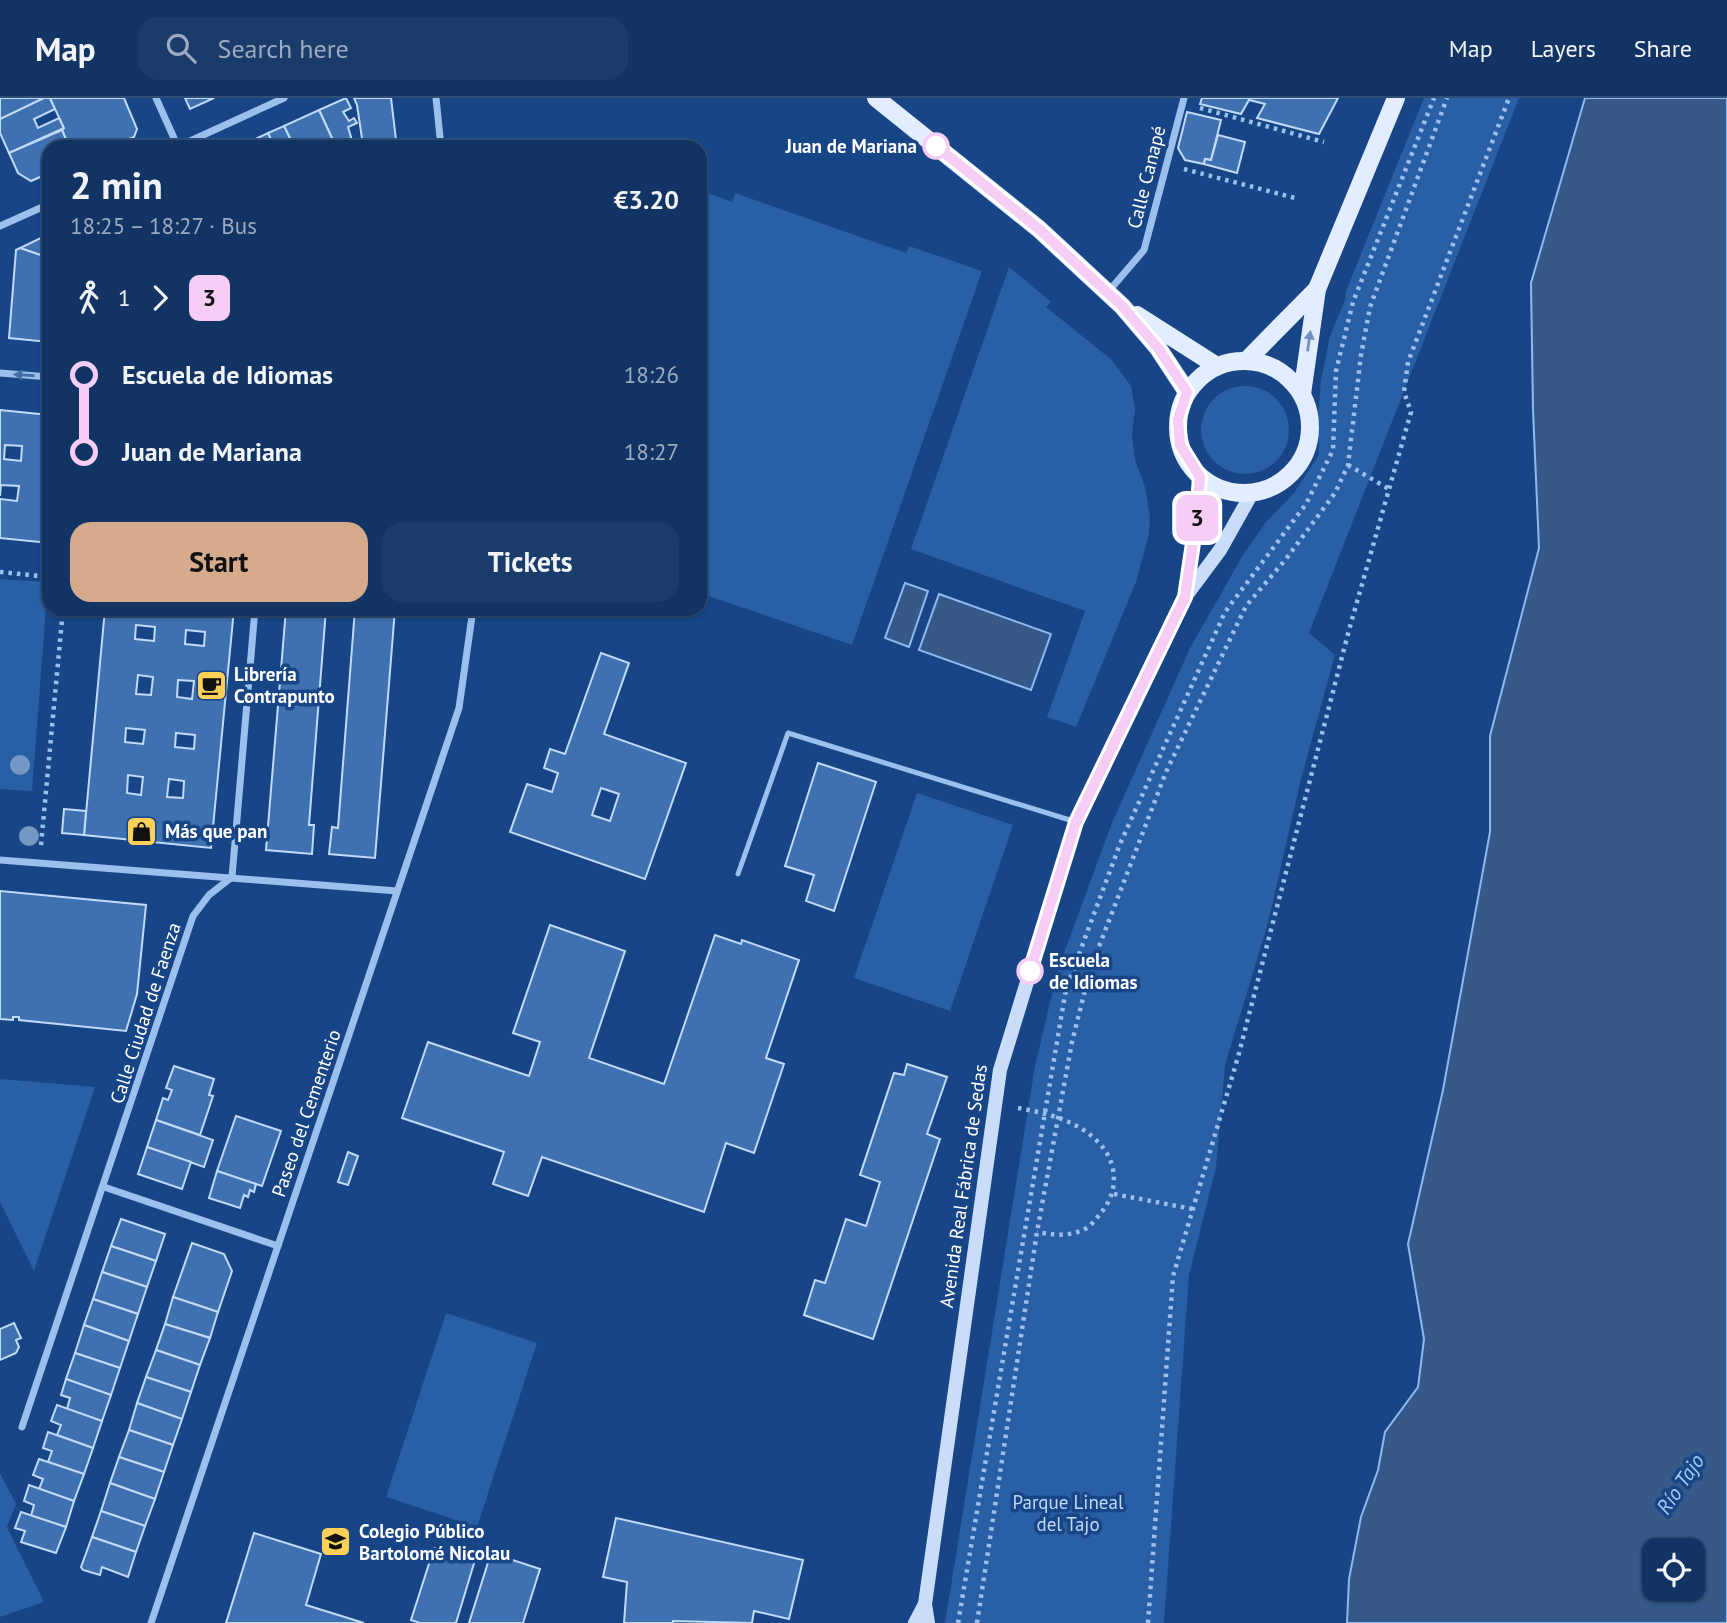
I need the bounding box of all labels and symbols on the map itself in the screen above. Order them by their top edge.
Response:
street label: Calle Canapé [1122,123,1170,231]
marker: Juan de Mariana [923,133,949,159]
place label: Juan de Mariana [785,134,917,158]
one-way arrow [1304,330,1315,352]
one-way arrow [13,369,35,380]
line badge: 3 [1174,495,1220,541]
place label: Librería Contrapunto [234,662,335,708]
cafe icon: Librería Contrapunto [194,668,228,702]
shop icon: Más que pan [125,814,159,848]
place label: Más que pan [165,819,267,843]
street label: Calle Ciudad de Faenza [104,919,186,1107]
place label: Escuela de Idiomas [1049,948,1137,994]
marker: Escuela de Idiomas [1017,958,1043,984]
street label: Paseo del Cementerio [266,1026,346,1200]
street label: Avenida Real Fábrica de Sedas [934,1063,992,1309]
water label: Río Tajo [1650,1449,1710,1519]
park label: Parque Lineal del Tajo [1013,1490,1124,1536]
place label: Colegio Público Bartolomé Nicolau [359,1519,510,1565]
school or university icon: Colegio Público Bartolomé Nicolau [319,1525,353,1559]

